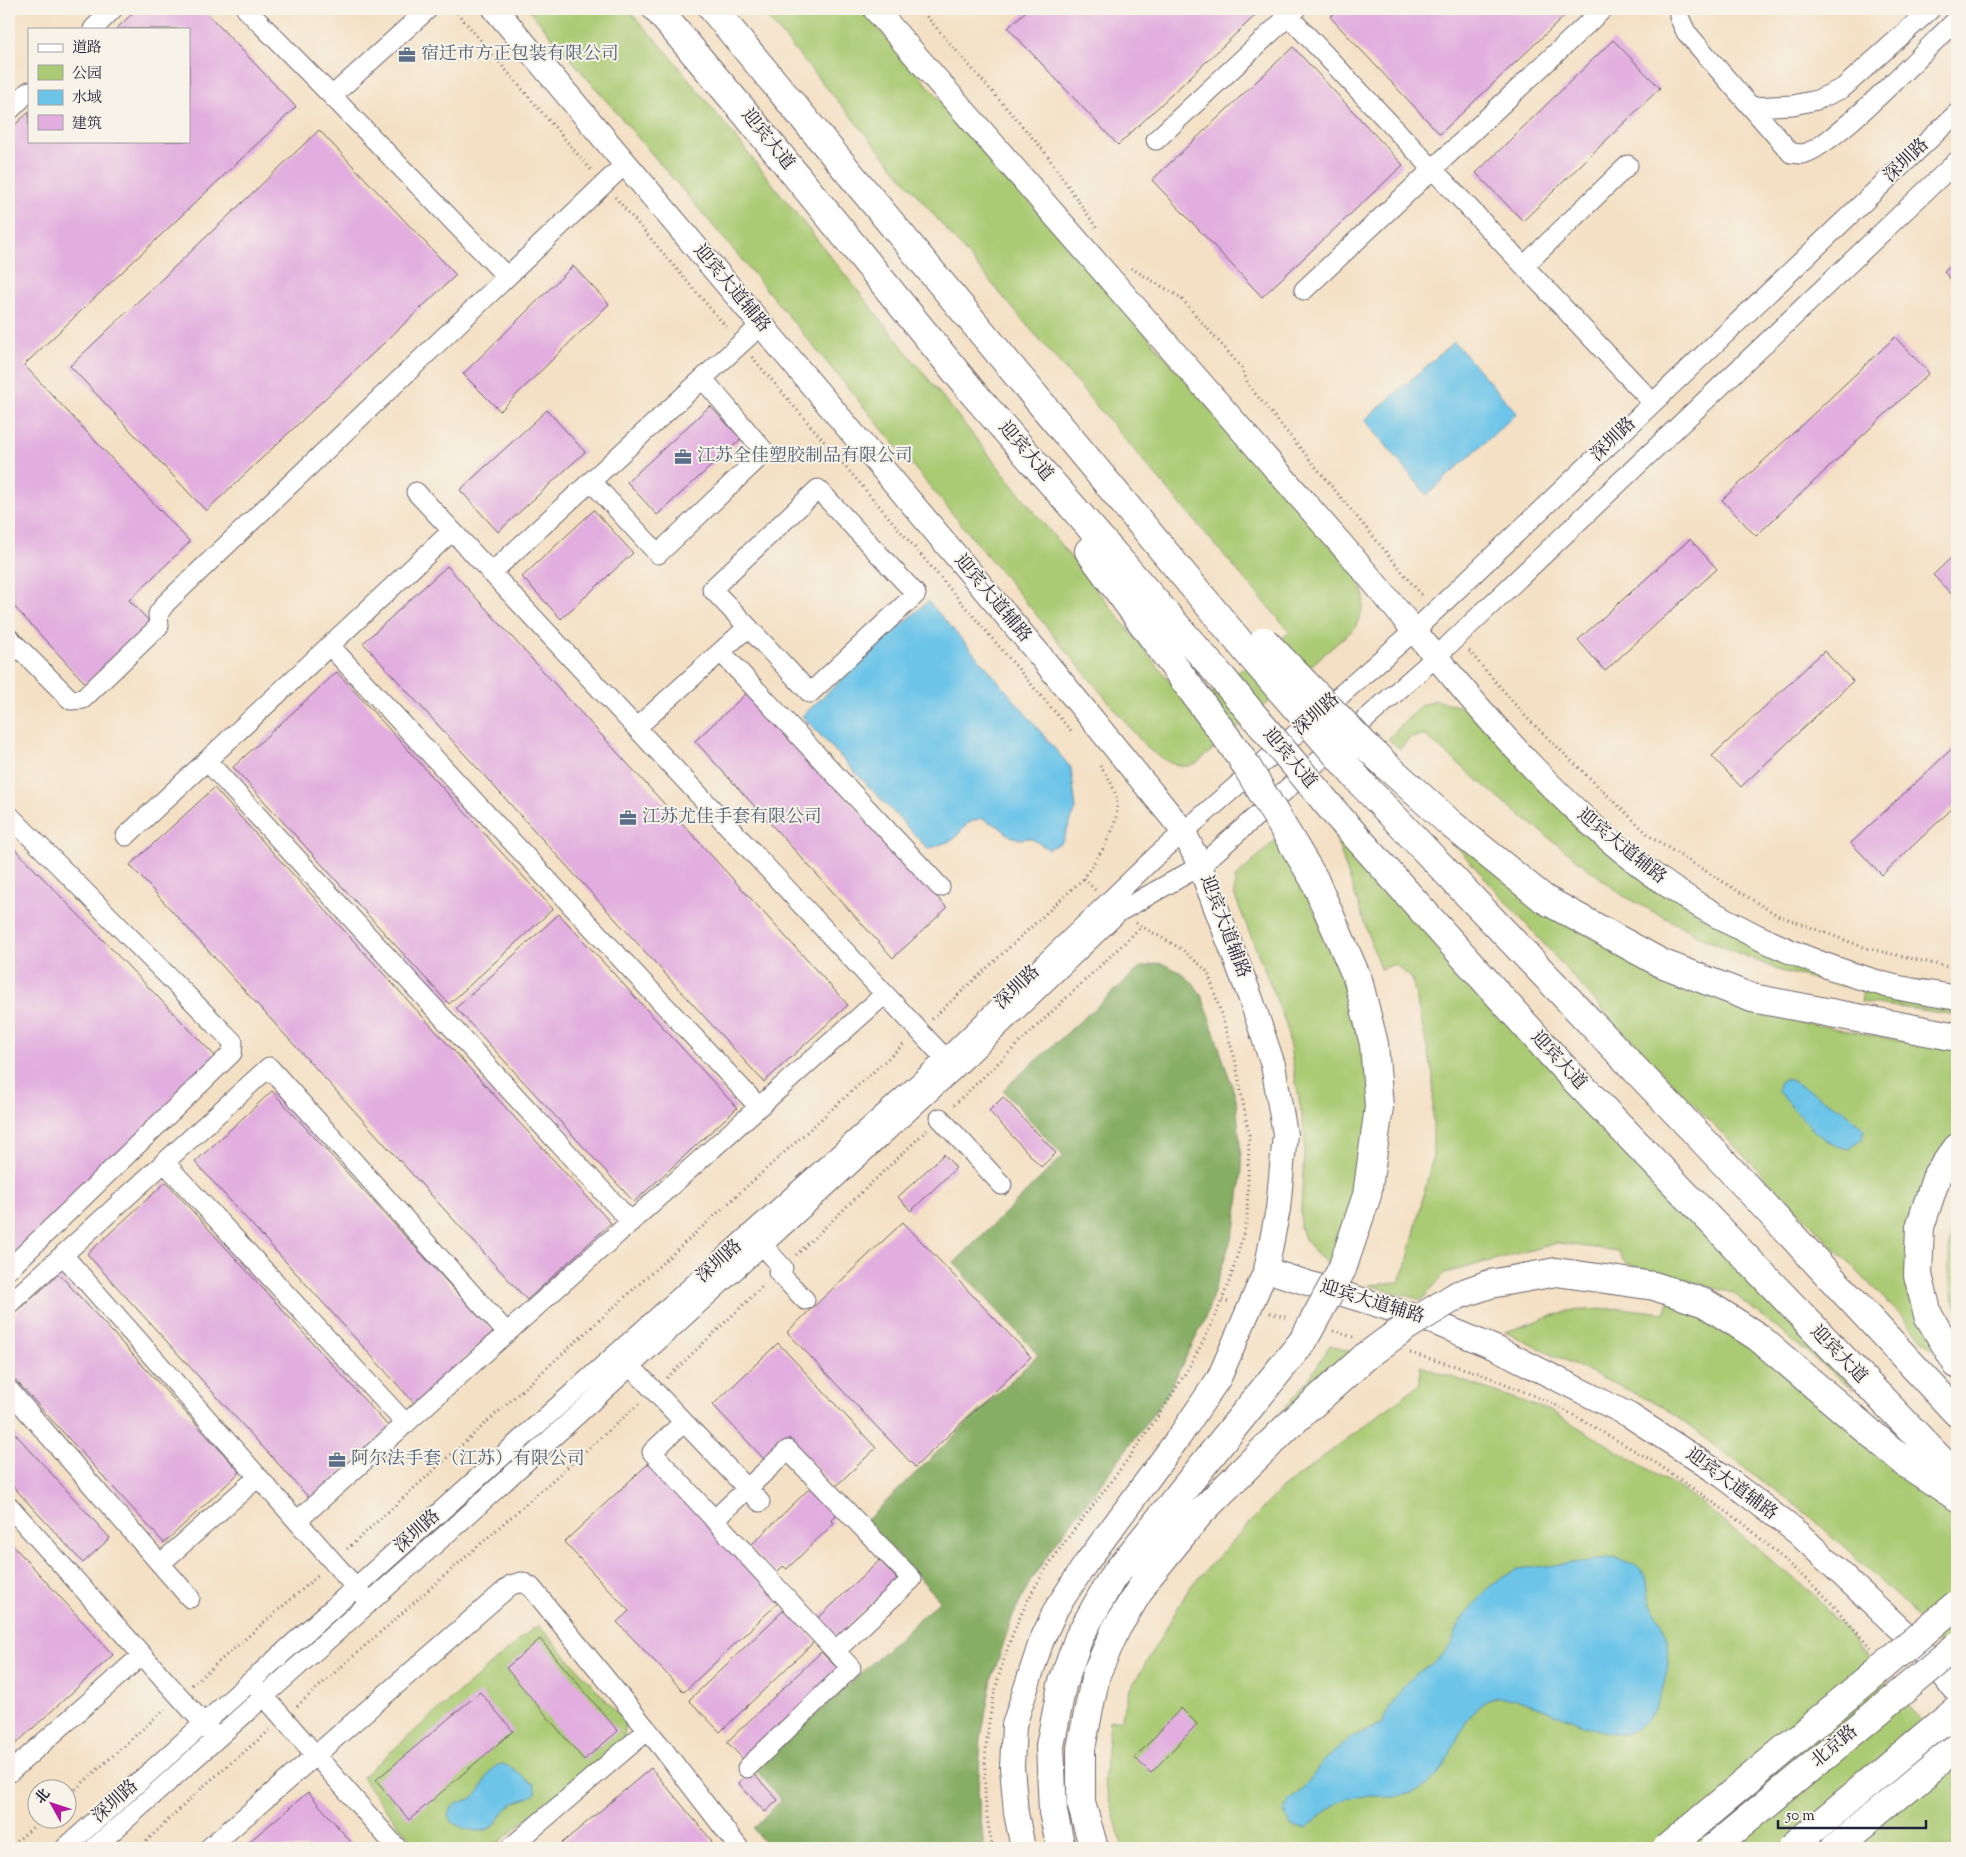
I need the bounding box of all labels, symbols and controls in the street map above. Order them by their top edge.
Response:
legend [28,28,190,142]
text: 道路 [72,38,102,59]
place label: 宿迁市方正包装有限公司 [421,42,619,68]
office icon: 宿迁市方正包装有限公司 [397,45,417,65]
text: 公园 [72,64,102,85]
text: 水域 [72,88,102,109]
street label: 迎宾大道 [734,104,800,176]
text: 建筑 [72,114,102,135]
street label: 深圳路 [1879,133,1935,189]
street label: 迎宾大道辅路 [686,239,776,339]
street label: 深圳路 [1586,412,1642,468]
street label: 迎宾大道 [992,416,1058,488]
place label: 江苏全佳塑胶制品有限公司 [697,444,913,470]
office icon: 江苏全佳塑胶制品有限公司 [673,447,693,467]
street label: 迎宾大道辅路 [947,549,1037,649]
street label: 深圳路 [1288,687,1346,743]
street label: 迎宾大道 [1256,723,1322,795]
street label: 迎宾大道辅路 [1571,803,1671,891]
place label: 江苏尤佳手套有限公司 [642,805,822,831]
office icon: 江苏尤佳手套有限公司 [618,808,638,828]
street label: 迎宾大道辅路 [1193,872,1255,982]
street label: 深圳路 [990,960,1046,1016]
street label: 迎宾大道 [1524,1026,1592,1096]
street label: 深圳路 [691,1234,749,1290]
street label: 迎宾大道辅路 [1317,1275,1427,1331]
street label: 迎宾大道 [1804,1320,1872,1390]
street label: 迎宾大道辅路 [1680,1443,1782,1527]
place label: 阿尔法手套（江苏）有限公司 [351,1447,585,1473]
office icon: 阿尔法手套（江苏）有限公司 [327,1450,347,1470]
street label: 深圳路 [389,1504,447,1560]
street label: 北京路 [1806,1720,1864,1774]
street label: 深圳路 [87,1774,145,1830]
north arrow [28,1780,78,1830]
text: 北 [31,1785,56,1809]
scale bar [1778,1797,1926,1829]
text: 50 m [1785,1806,1815,1827]

